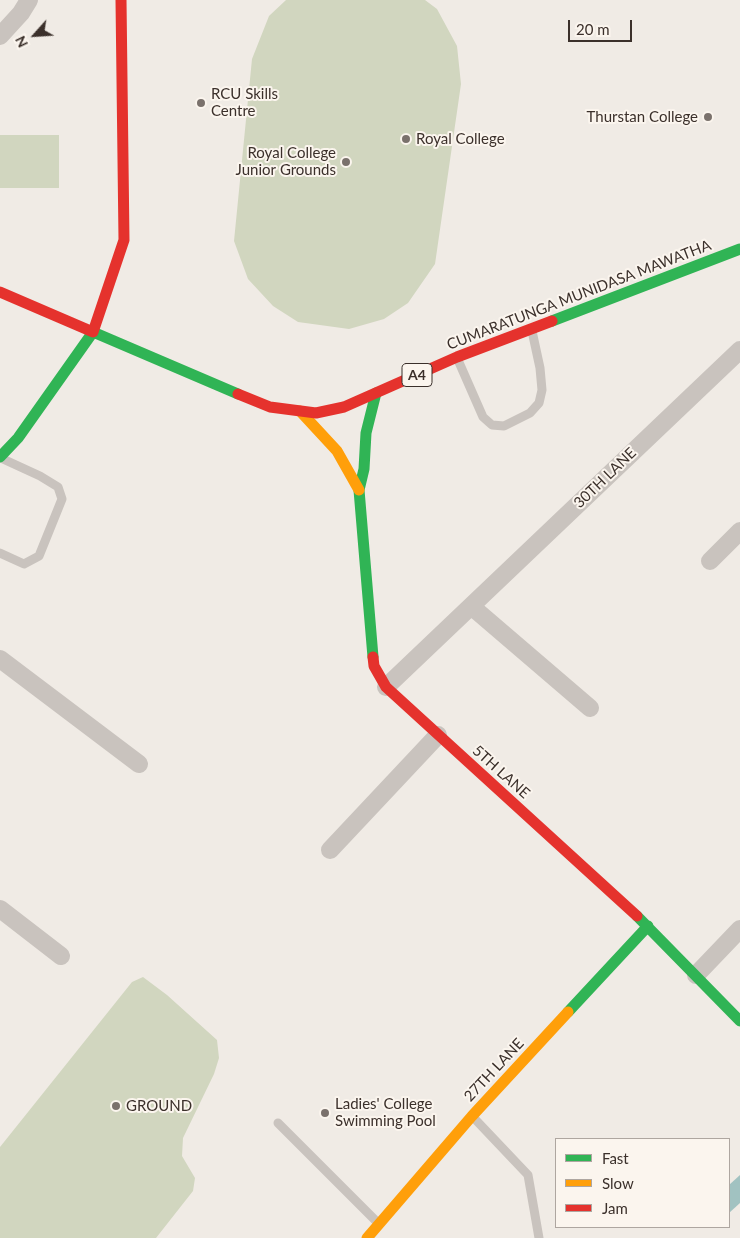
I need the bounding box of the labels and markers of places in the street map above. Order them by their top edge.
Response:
place label: RCU Skills Centre [211,85,278,120]
marker: RCU Skills Centre [195,97,207,109]
place label: Thurstan College [587,108,698,126]
marker: Thurstan College [702,111,714,123]
place label: Royal College [416,130,505,148]
marker: Royal College [400,133,412,145]
place label: Royal College Junior Grounds [236,144,336,179]
marker: Royal College Junior Grounds [340,156,352,168]
place label: Ladies' College Swimming Pool [335,1095,436,1130]
place label: GROUND [126,1097,192,1115]
marker: GROUND [110,1100,122,1112]
marker: Ladies' College Swimming Pool [319,1107,331,1119]

